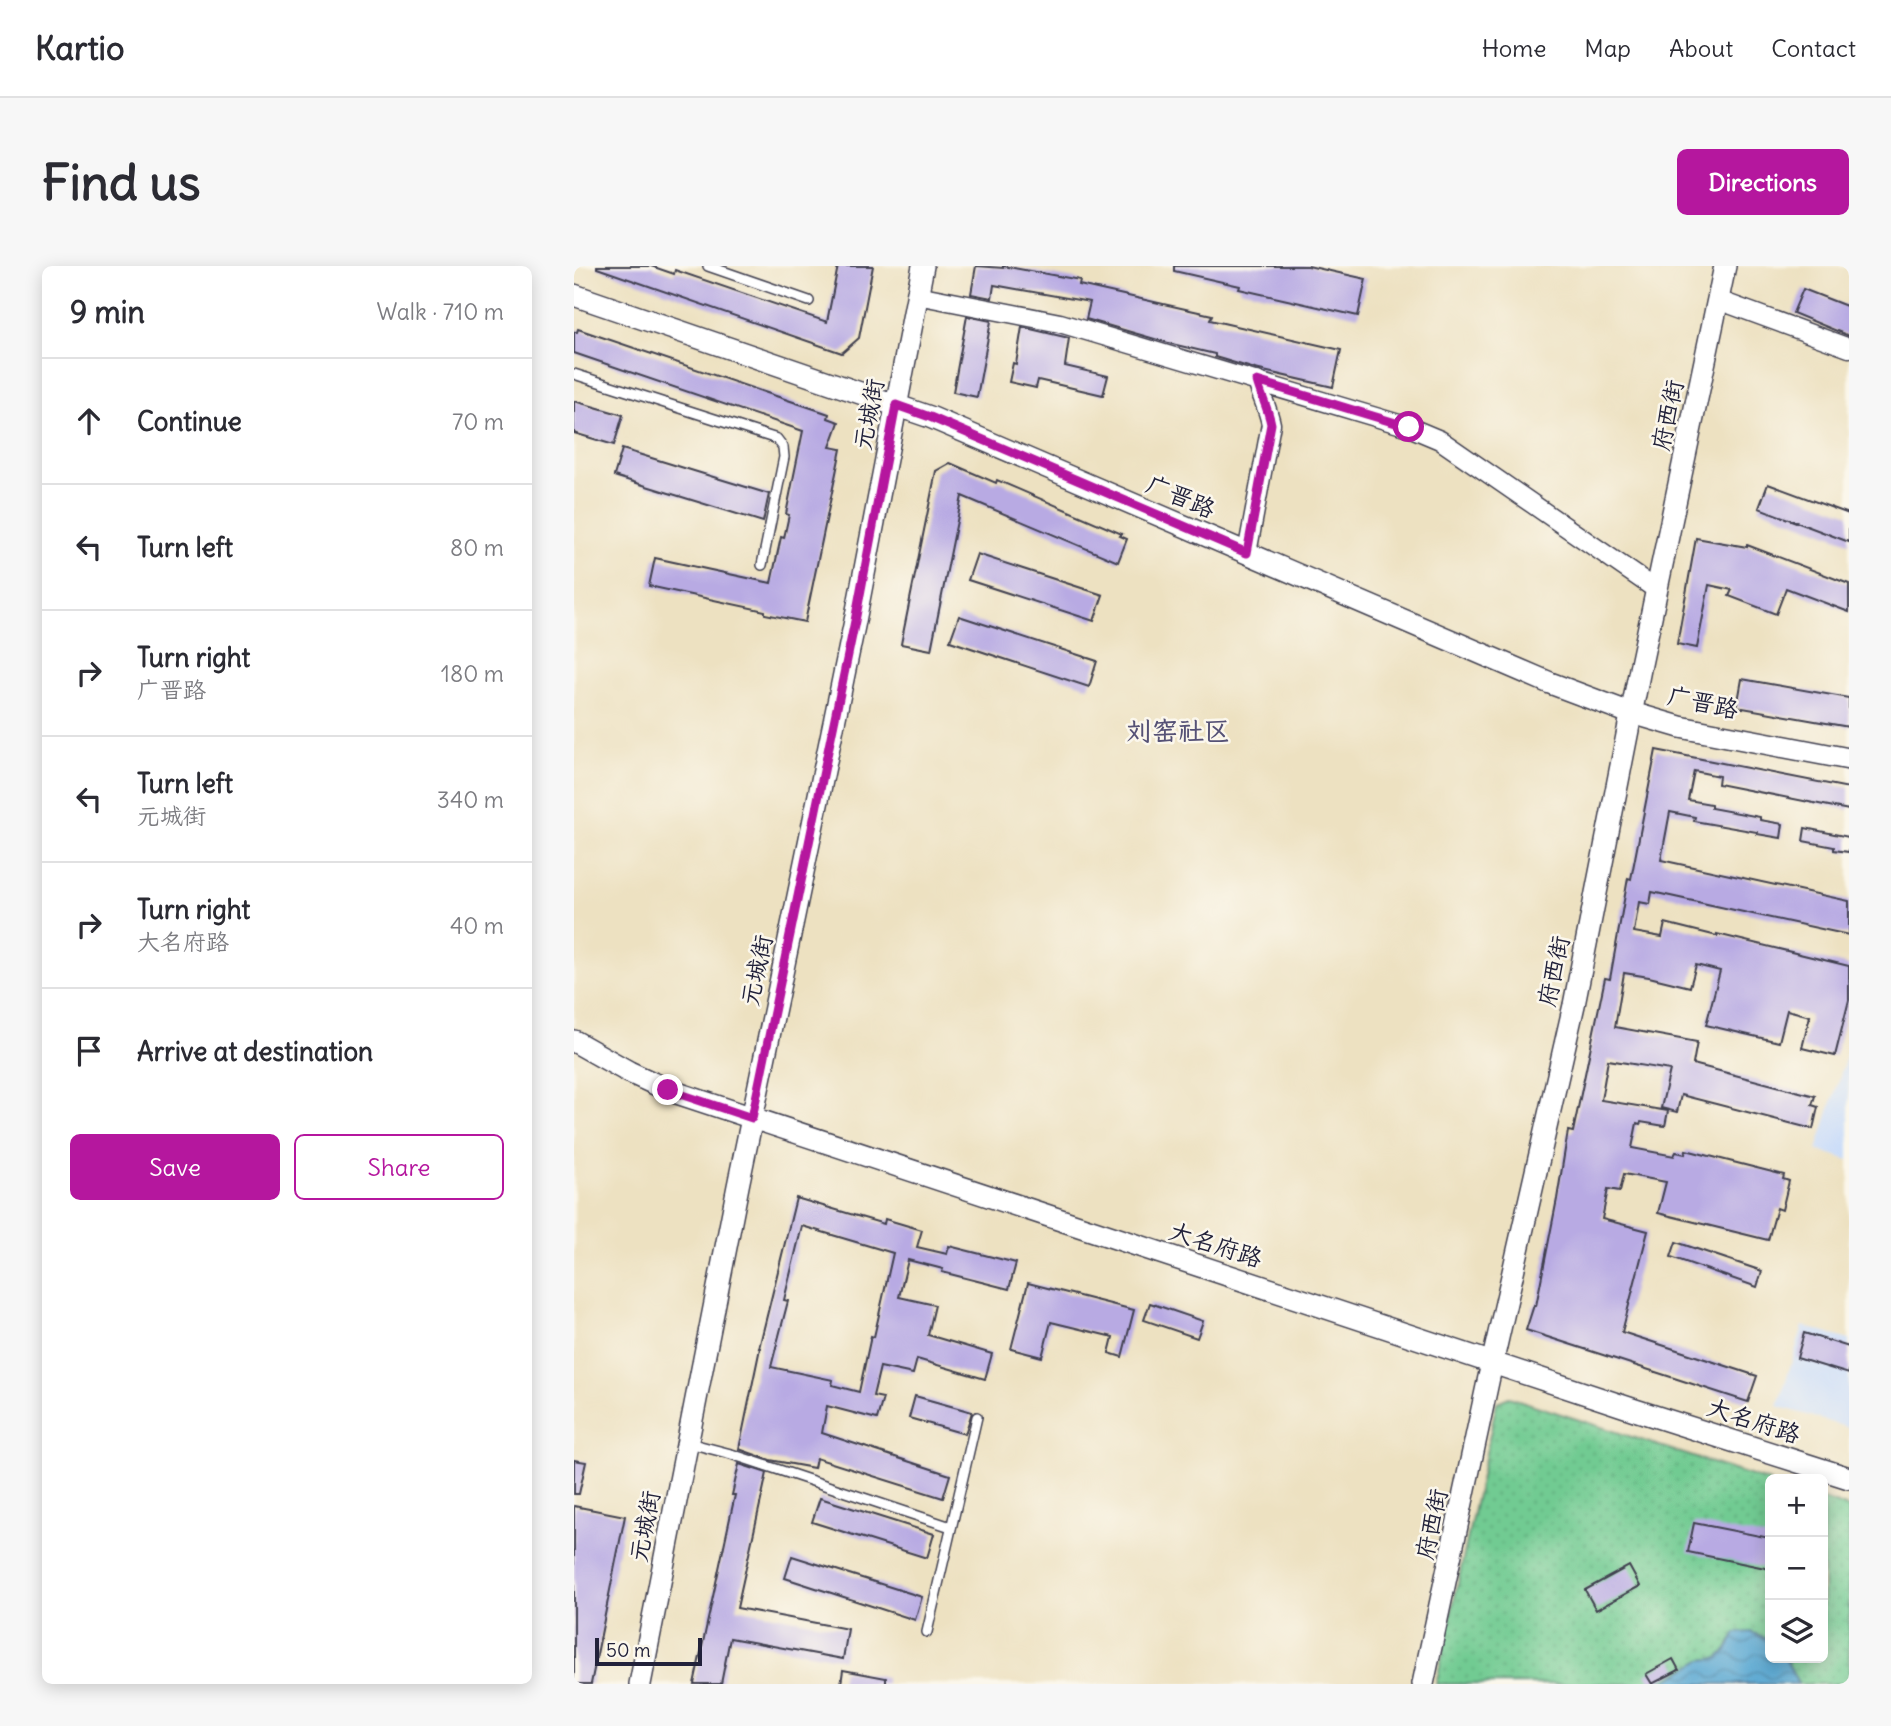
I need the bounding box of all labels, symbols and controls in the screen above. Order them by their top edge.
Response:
text: Kartio [35,27,125,69]
text: Home [1482,33,1546,63]
text: Map [1584,33,1631,63]
text: About [1669,33,1733,63]
text: Contact [1771,33,1856,63]
button: Directions [1677,149,1849,215]
text: Find us [42,152,200,213]
text: 9 min [70,293,145,331]
text: Walk · 710 m [377,297,504,326]
street label: 元城街 [846,376,890,452]
street label: 府西街 [1645,377,1689,453]
icon: ahead [70,402,108,440]
text: Continue [137,405,242,438]
text: 70 m [452,407,504,436]
route start [1393,411,1424,442]
street label: 广晋路 [1142,468,1220,524]
icon: left [70,528,108,566]
text: Turn left [137,531,233,564]
text: 80 m [450,533,504,562]
text: Turn right [137,641,250,674]
icon: right [70,654,108,692]
text: 180 m [441,659,504,688]
text: 广晋路 [137,675,206,704]
street label: 广晋路 [1665,680,1741,724]
district label: 刘窑社区 [1126,714,1230,747]
text: Turn left [137,767,233,800]
icon: left [70,780,108,818]
text: 340 m [437,785,504,814]
text: 元城街 [137,801,206,830]
text: Turn right [137,893,250,926]
icon: right [70,906,108,944]
text: 40 m [450,911,504,940]
text: 大名府路 [137,927,229,956]
street label: 元城街 [734,932,778,1008]
street label: 府西街 [1531,933,1575,1009]
icon: arrive [70,1032,108,1070]
text: Arrive at destination [137,1035,373,1068]
route end [652,1074,683,1105]
button: Save [70,1134,280,1200]
button: Share [294,1134,504,1200]
street label: 大名府路 [1166,1215,1266,1273]
street label: 大名府路 [1704,1391,1804,1449]
map controls [1765,1474,1828,1663]
button: + [1765,1474,1828,1537]
street label: 府西街 [1409,1486,1453,1562]
street label: 元城街 [622,1488,666,1564]
button: − [1765,1537,1828,1600]
button: layers [1765,1600,1828,1663]
scale bar [595,1635,702,1667]
text: 50 m [606,1638,651,1662]

